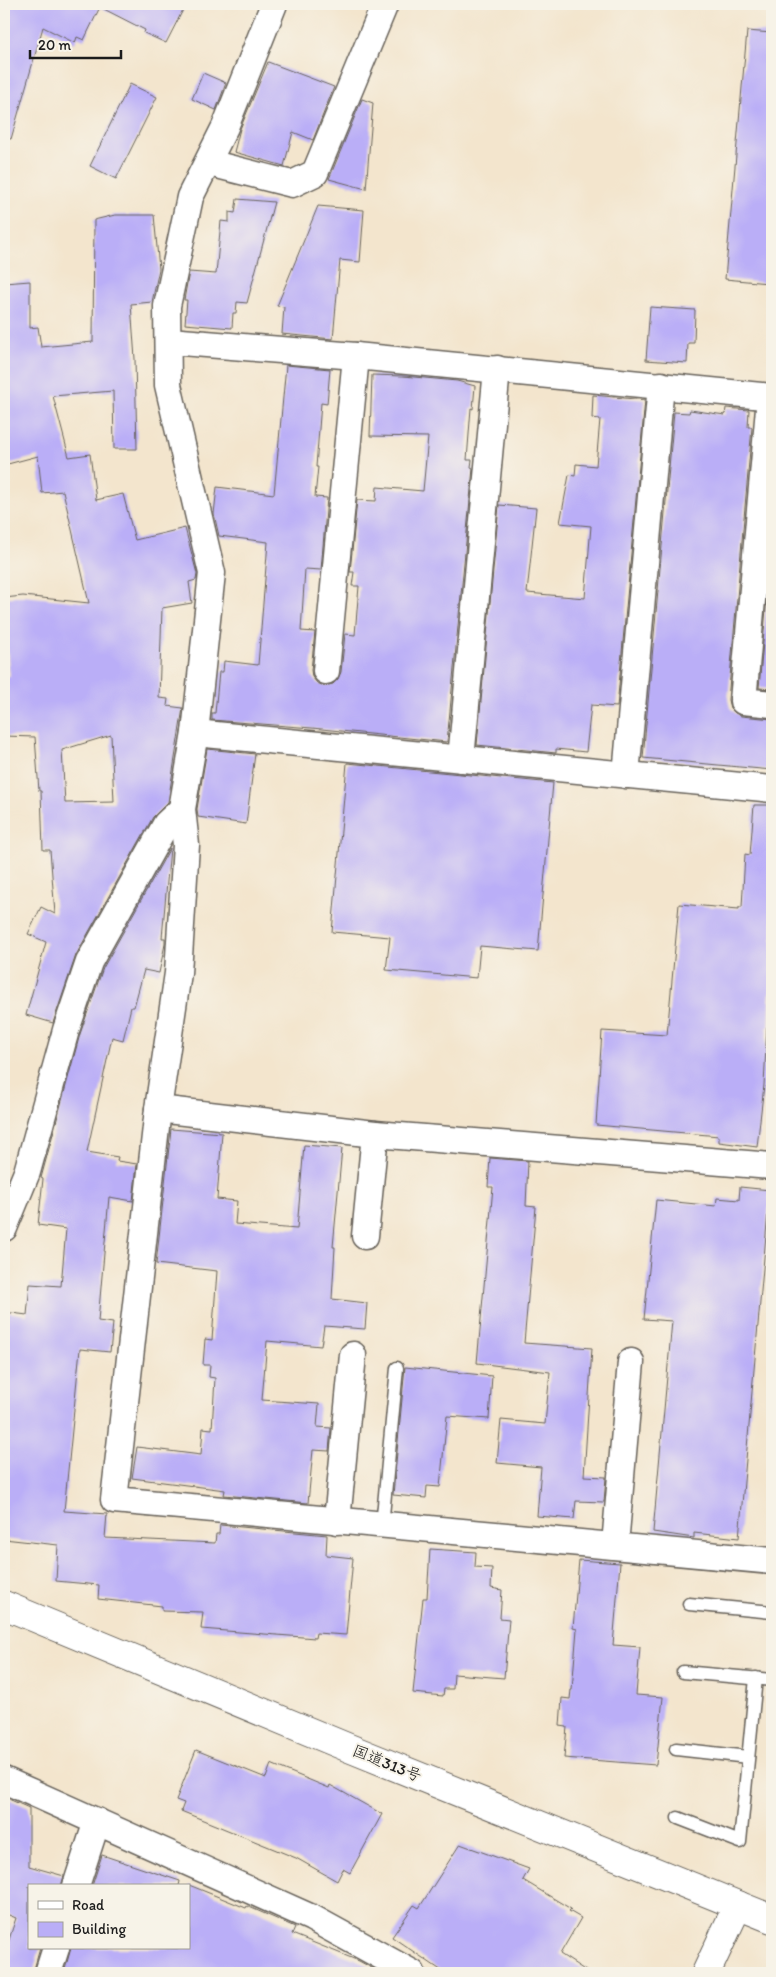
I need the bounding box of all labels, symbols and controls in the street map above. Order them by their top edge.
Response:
scale bar [30,28,121,60]
text: 20 m [38,36,72,54]
street label: 国道313号 [350,1741,424,1785]
legend [28,1884,190,1950]
text: Road [72,1896,105,1914]
text: Building [72,1920,126,1938]

